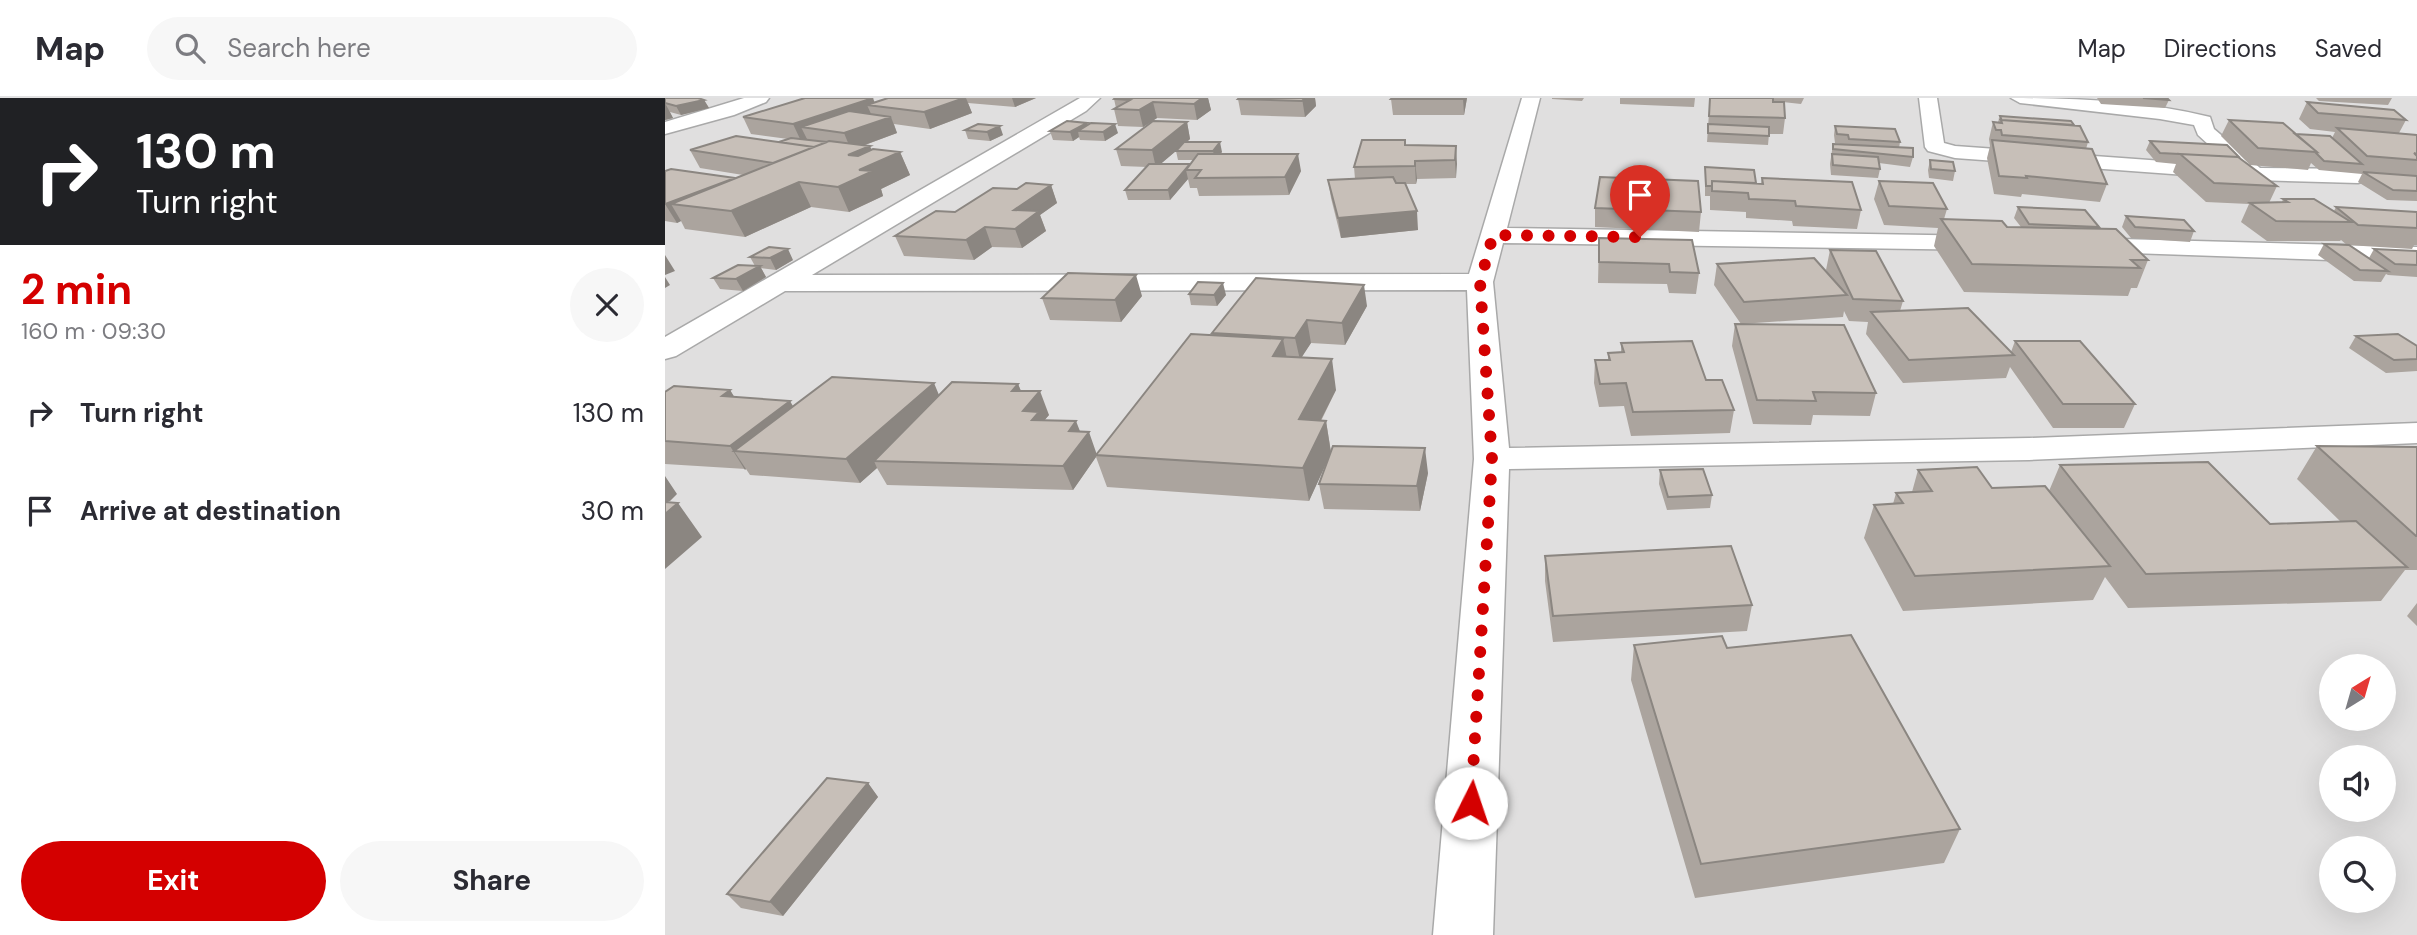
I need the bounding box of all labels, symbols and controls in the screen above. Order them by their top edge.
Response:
search box [147,17,637,80]
text: Map [35,27,105,70]
icon: search [171,29,209,67]
text: Search here [227,31,371,65]
text: Map [2078,33,2126,64]
text: Directions [2164,33,2277,64]
text: Saved [2315,33,2382,64]
text: 130 m [136,119,276,183]
icon: right [21,126,112,217]
pin [1610,165,1670,237]
icon: arrive [1621,176,1659,214]
text: Turn right [136,181,278,223]
text: 2 min [21,262,132,317]
button: close [570,268,644,342]
text: 160 m · 09:30 [21,316,166,346]
icon: right [21,394,59,432]
text: Turn right [80,396,204,430]
text: 130 m [573,396,644,430]
icon: arrive [21,492,59,530]
text: Arrive at destination [80,494,341,528]
text: 30 m [581,494,644,528]
north arrow [2319,654,2396,732]
map controls [2319,654,2396,913]
button: sound [2319,745,2396,822]
position arrow [1434,766,1508,840]
button: search [2319,836,2396,913]
button: Exit [21,841,326,921]
button: Share [340,841,644,921]

